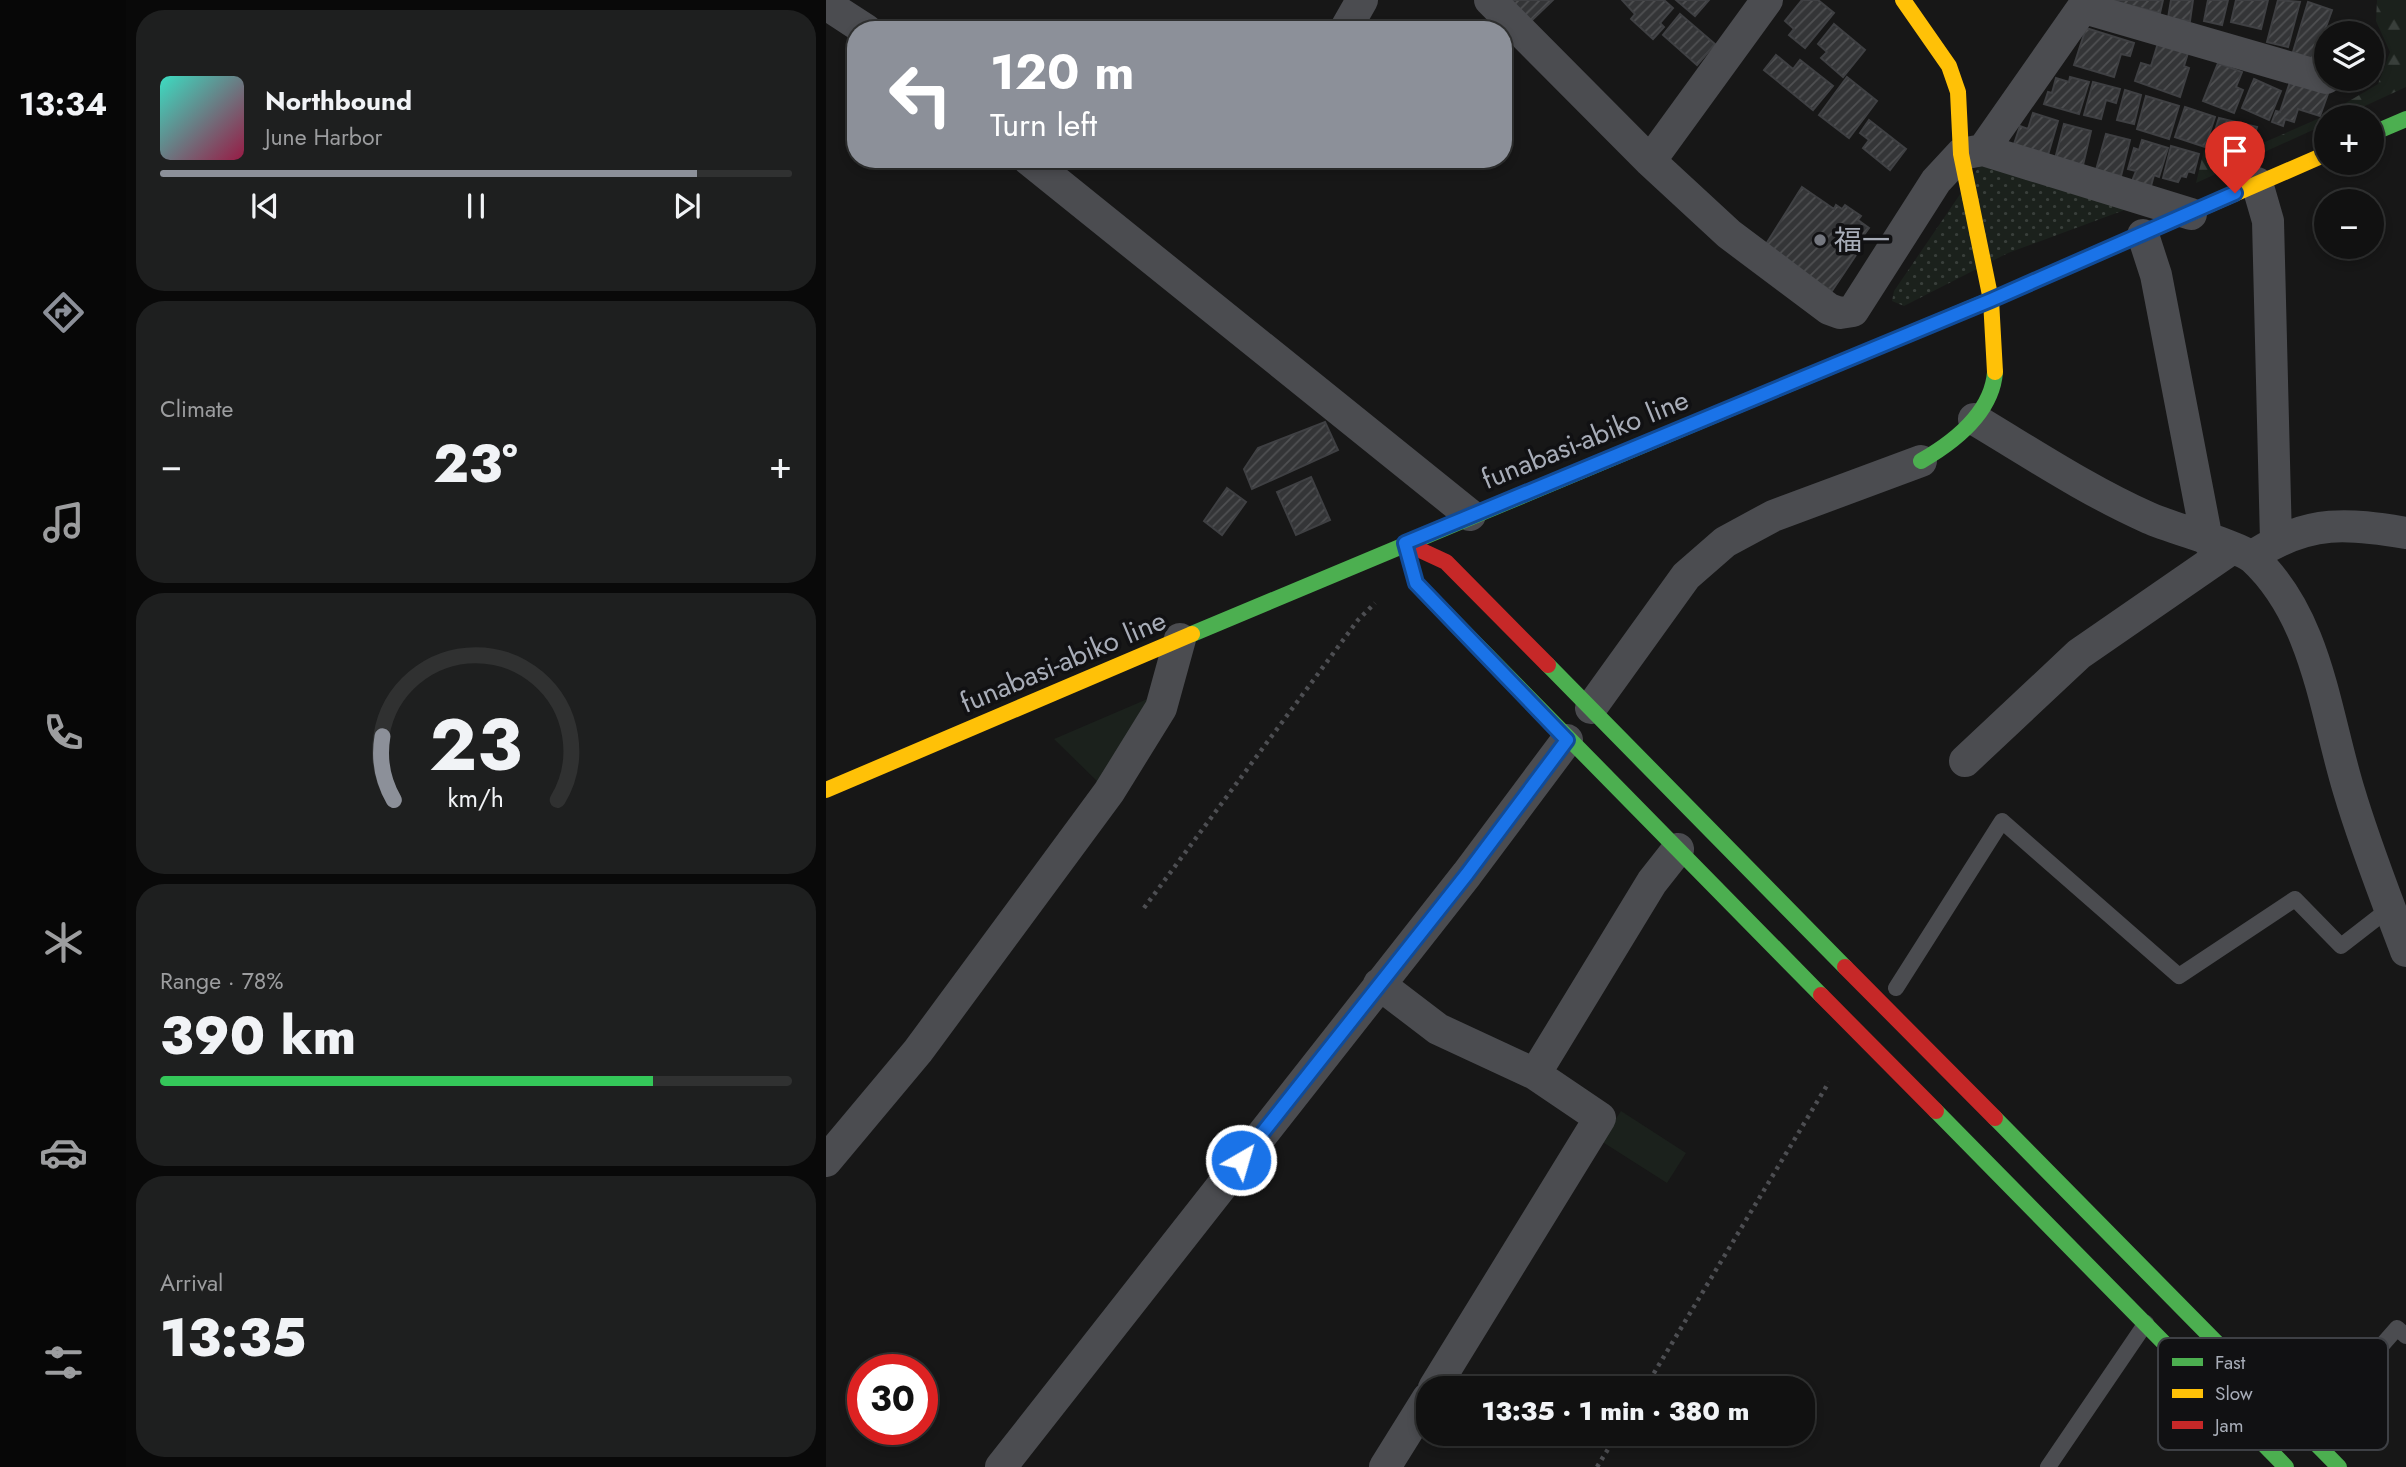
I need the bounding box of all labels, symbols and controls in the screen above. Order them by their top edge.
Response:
map controls [2314,21,2384,259]
button: layers [2314,21,2384,91]
text: 120 m [990,37,1134,107]
icon: left [875,49,966,140]
text: 13:34 [19,81,107,127]
text: Northbound [265,82,412,120]
text: Turn left [990,102,1097,148]
button: + [2314,105,2384,175]
text: June Harbor [265,120,382,154]
pin [2205,121,2265,193]
icon: arrive [2216,132,2254,170]
icon: previous [246,187,284,225]
icon: pause [457,187,495,225]
icon: next [668,187,706,225]
button: − [2314,189,2384,259]
place label: 福一 [1834,220,1890,261]
marker: 福一 [1812,232,1828,248]
icon: directions [39,288,88,337]
street label: funabasi-abiko line [1476,379,1695,500]
text: Climate [160,392,233,426]
text: 23° [433,426,518,502]
text: − [160,437,182,492]
text: + [769,437,792,492]
icon: music [39,498,88,547]
street label: funabasi-abiko line [954,600,1172,723]
text: 23 [430,692,522,797]
icon: phone [39,708,88,757]
text: km/h [448,779,504,815]
icon: climate [39,918,88,967]
text: Range · 78% [160,964,284,998]
text: 390 km [160,998,356,1074]
position arrow [1204,1123,1278,1197]
icon: car [39,1128,88,1177]
text: Arrival [160,1266,223,1300]
text: 13:35 [160,1300,306,1376]
icon: filters [39,1338,88,1387]
legend [2158,1338,2388,1450]
text: Fast [2215,1349,2246,1376]
speed limit sign: 30 [847,1354,938,1445]
text: Slow [2215,1380,2253,1407]
text: 13:35 · 1 min · 380 m [1482,1392,1749,1430]
text: Jam [2212,1412,2244,1439]

